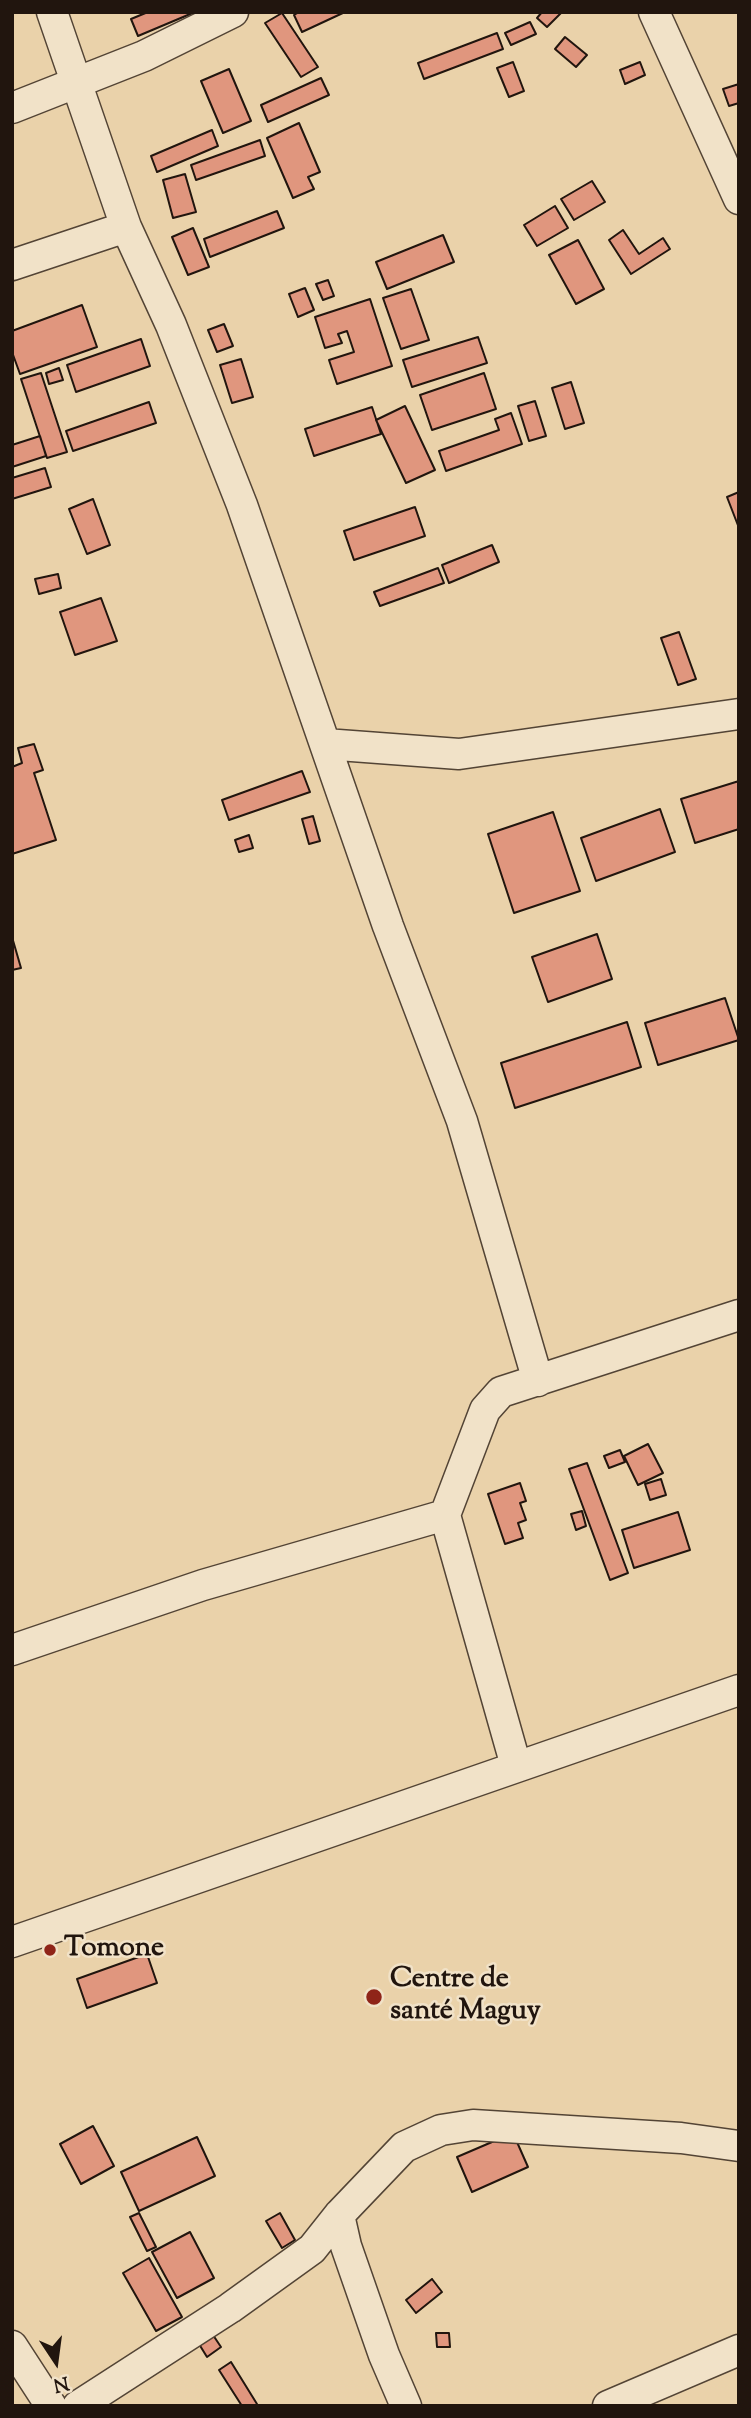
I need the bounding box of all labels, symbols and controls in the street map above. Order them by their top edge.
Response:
place label: Tomone [64,1933,164,1967]
marker: Tomone [42,1942,58,1958]
place label: Centre de santé Maguy [390,1964,541,2030]
marker: Centre de santé Maguy [364,1987,384,2007]
north arrow [21,2327,91,2397]
text: N [50,2368,71,2398]

